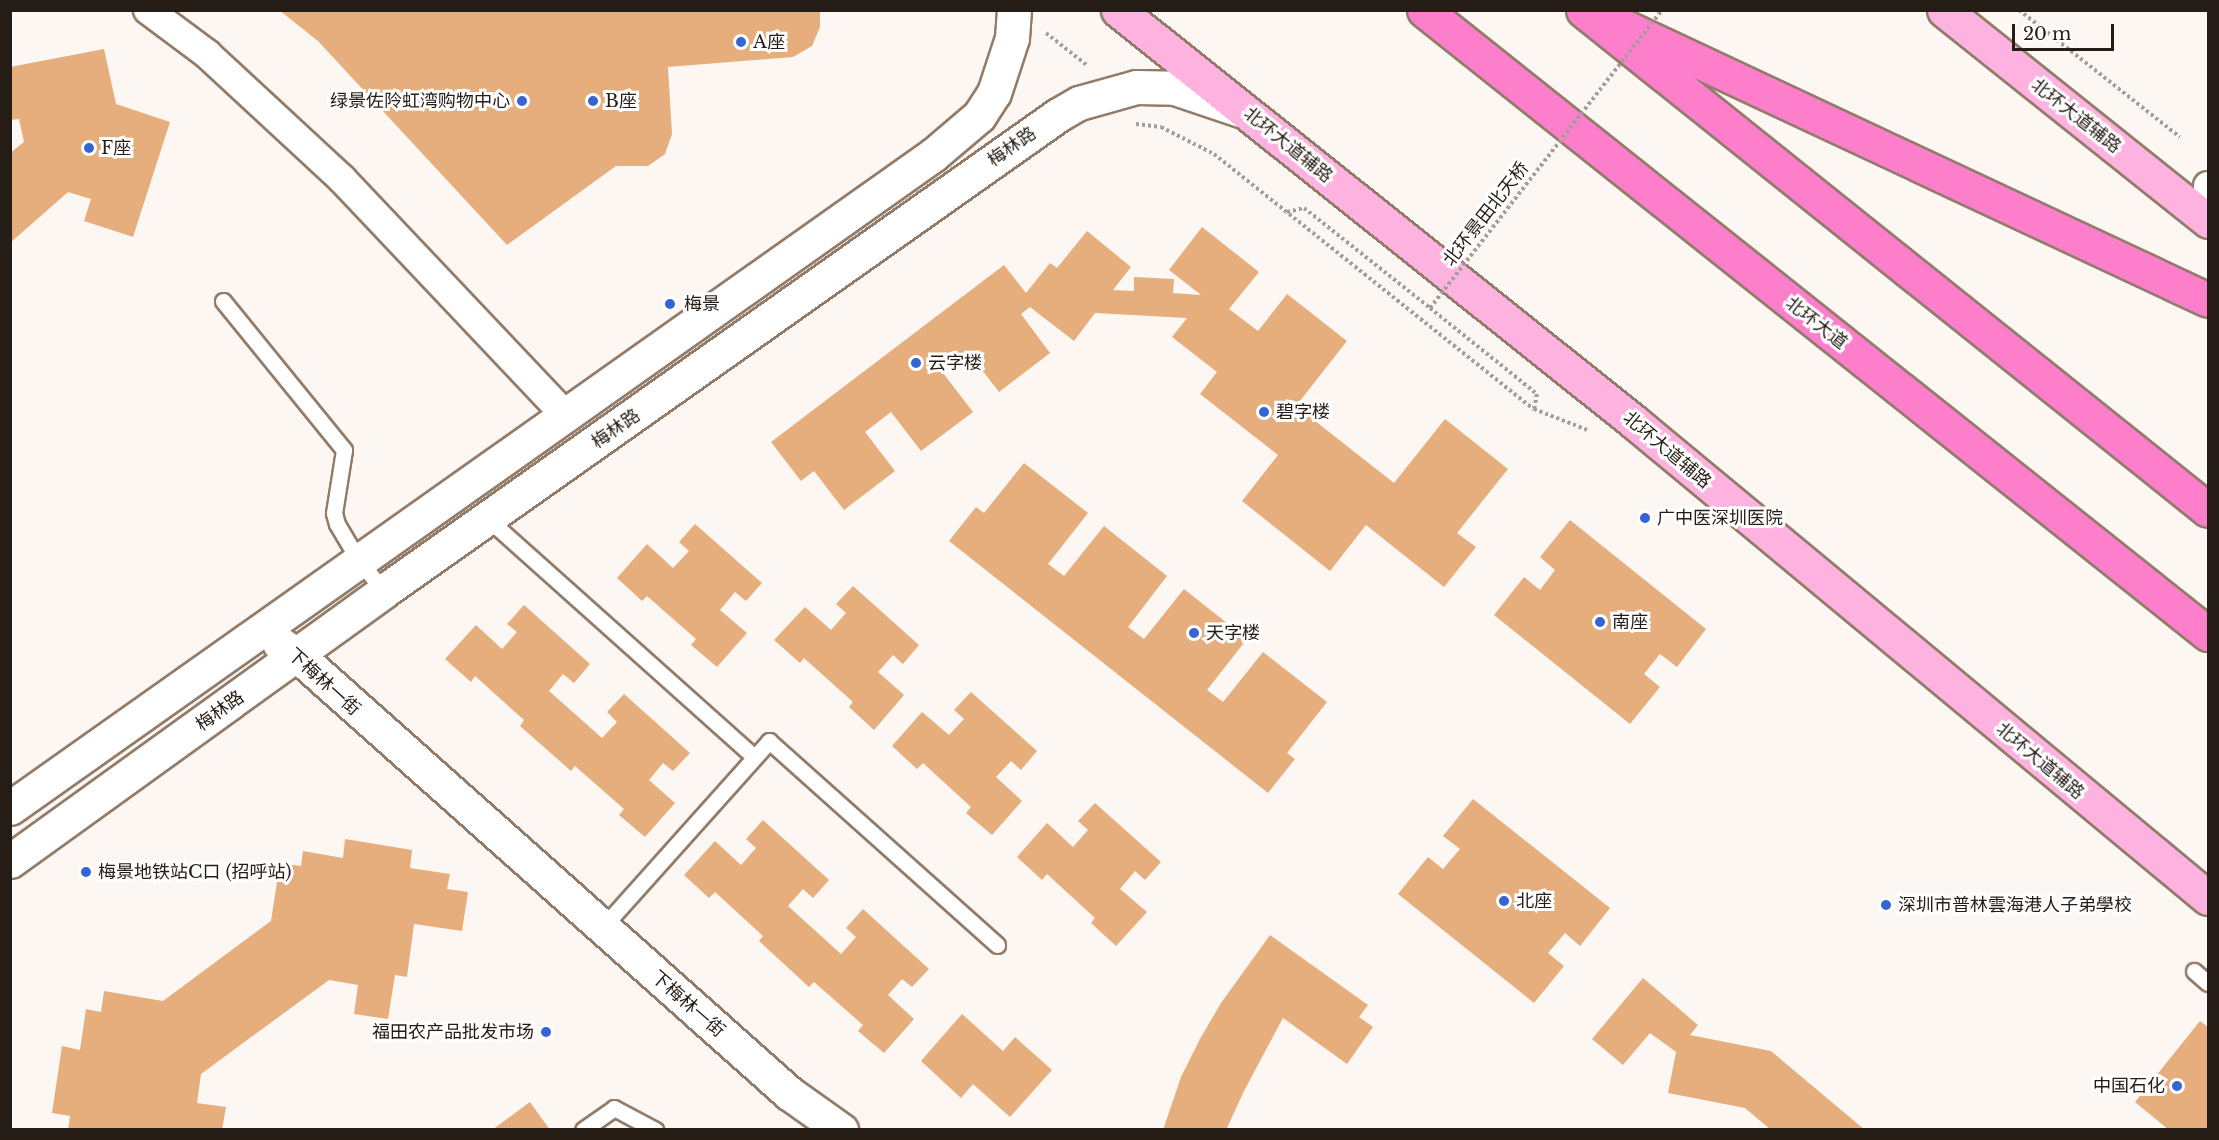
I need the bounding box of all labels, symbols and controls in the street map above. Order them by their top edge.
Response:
scale bar [2015,12,2117,50]
text: 20 m [2023,23,2071,45]
place label: A座 [753,31,785,53]
marker: A座 [734,35,748,49]
street label: 北环大道辅路 [2027,74,2125,158]
place label: 绿景佐阾虹湾购物中心 [330,90,510,112]
place label: B座 [605,90,637,112]
marker: 绿景佐阾虹湾购物中心 [515,94,529,108]
marker: B座 [586,94,600,108]
street label: 北环大道辅路 [1239,103,1337,187]
street label: 梅林路 [984,123,1040,171]
place label: F座 [101,137,131,159]
marker: F座 [82,141,96,155]
street label: 北环景田北天桥 [1439,158,1533,270]
street label: 北环大道 [1781,292,1851,354]
place label: 梅景 [684,293,720,315]
marker: 梅景 [661,295,679,313]
place label: 云字楼 [928,352,982,374]
marker: 云字楼 [909,356,923,370]
place label: 碧字楼 [1276,401,1330,423]
street label: 梅林路 [588,405,644,453]
marker: 碧字楼 [1257,405,1271,419]
street label: 北环大道辅路 [1619,407,1715,493]
place label: 广中医深圳医院 [1657,507,1783,529]
marker: 广中医深圳医院 [1638,511,1652,525]
place label: 南座 [1612,611,1648,633]
marker: 南座 [1593,615,1607,629]
place label: 天字楼 [1206,622,1260,644]
marker: 天字楼 [1187,626,1201,640]
street label: 下梅林一街 [283,644,365,720]
street label: 梅林路 [192,686,248,736]
street label: 北环大道辅路 [1992,718,2088,804]
place label: 梅景地铁站C口 (招呼站) [98,861,292,883]
marker: 梅景地铁站C口 (招呼站) [79,865,93,879]
place label: 北座 [1516,890,1552,912]
marker: 北座 [1497,894,1511,908]
place label: 深圳市普林雲海港人子弟學校 [1898,894,2132,916]
marker: 深圳市普林雲海港人子弟學校 [1879,898,1893,912]
street label: 下梅林一街 [647,966,729,1042]
place label: 福田农产品批发市场 [372,1021,534,1043]
marker: 福田农产品批发市场 [539,1025,553,1039]
place label: 中国石化 [2093,1075,2165,1097]
marker: 中国石化 [2170,1079,2184,1093]

